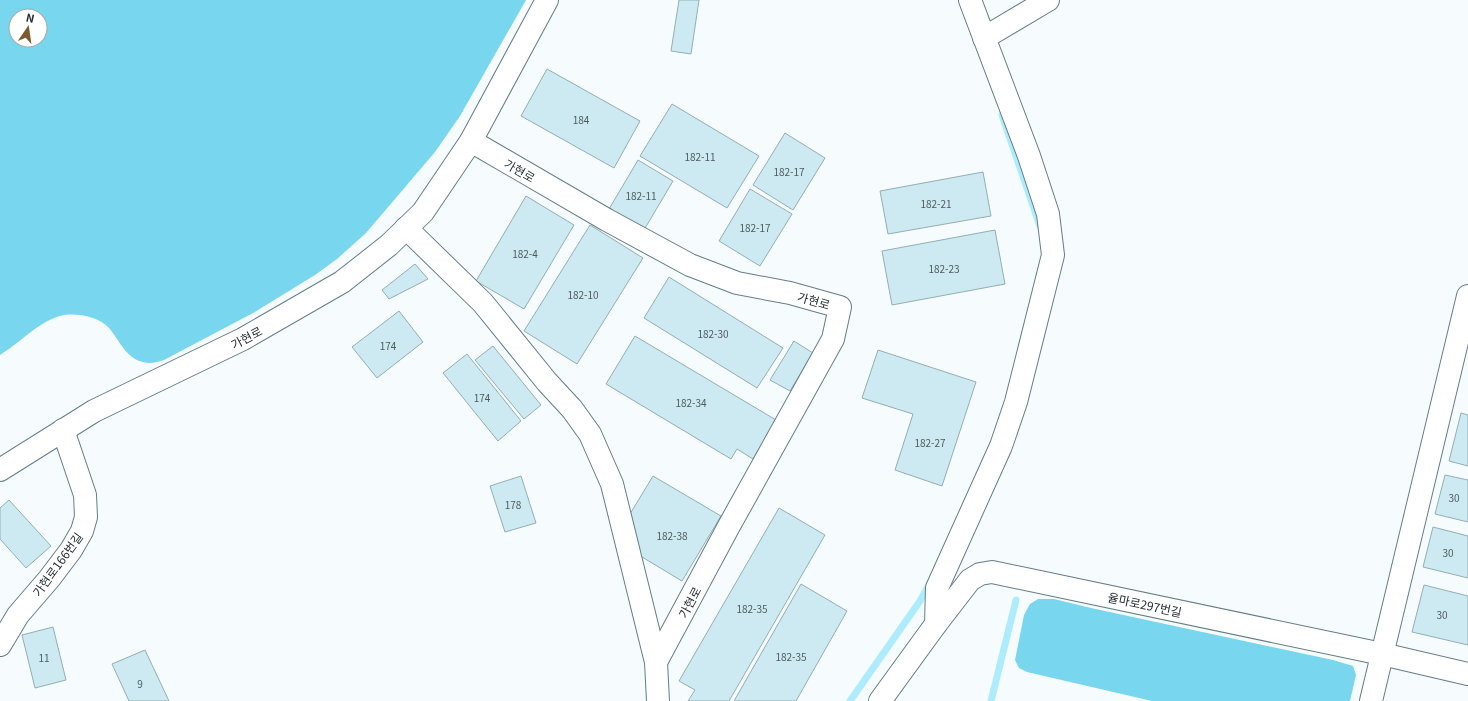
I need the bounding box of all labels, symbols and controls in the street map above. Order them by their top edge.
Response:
north arrow [8,8,48,48]
text: N [25,9,36,26]
house number: 184 [573,112,590,127]
house number: 182-11 [684,149,716,164]
street label: 가현로 [501,154,539,186]
house number: 182-17 [773,164,805,179]
house number: 182-11 [625,188,657,203]
house number: 182-21 [920,196,952,211]
house number: 182-17 [739,220,771,235]
house number: 182-4 [512,246,538,261]
house number: 182-23 [928,261,960,276]
house number: 182-10 [567,287,599,302]
street label: 가현로 [796,287,832,313]
street label: 가현로 [227,322,265,352]
house number: 182-30 [697,326,729,341]
house number: 174 [380,338,397,353]
house number: 174 [474,390,491,405]
house number: 182-34 [675,395,707,410]
house number: 182-27 [914,435,946,450]
house number: 30 [1448,490,1460,505]
house number: 178 [505,497,522,512]
house number: 182-38 [656,528,688,543]
street label: 가현로166번길 [28,529,86,599]
house number: 30 [1442,545,1454,560]
street label: 가현로 [674,583,704,621]
street label: 율마로297번길 [1106,588,1184,620]
house number: 182-35 [736,601,768,616]
house number: 30 [1436,607,1448,622]
house number: 182-35 [775,649,807,664]
house number: 11 [38,650,50,665]
house number: 9 [137,676,143,691]

